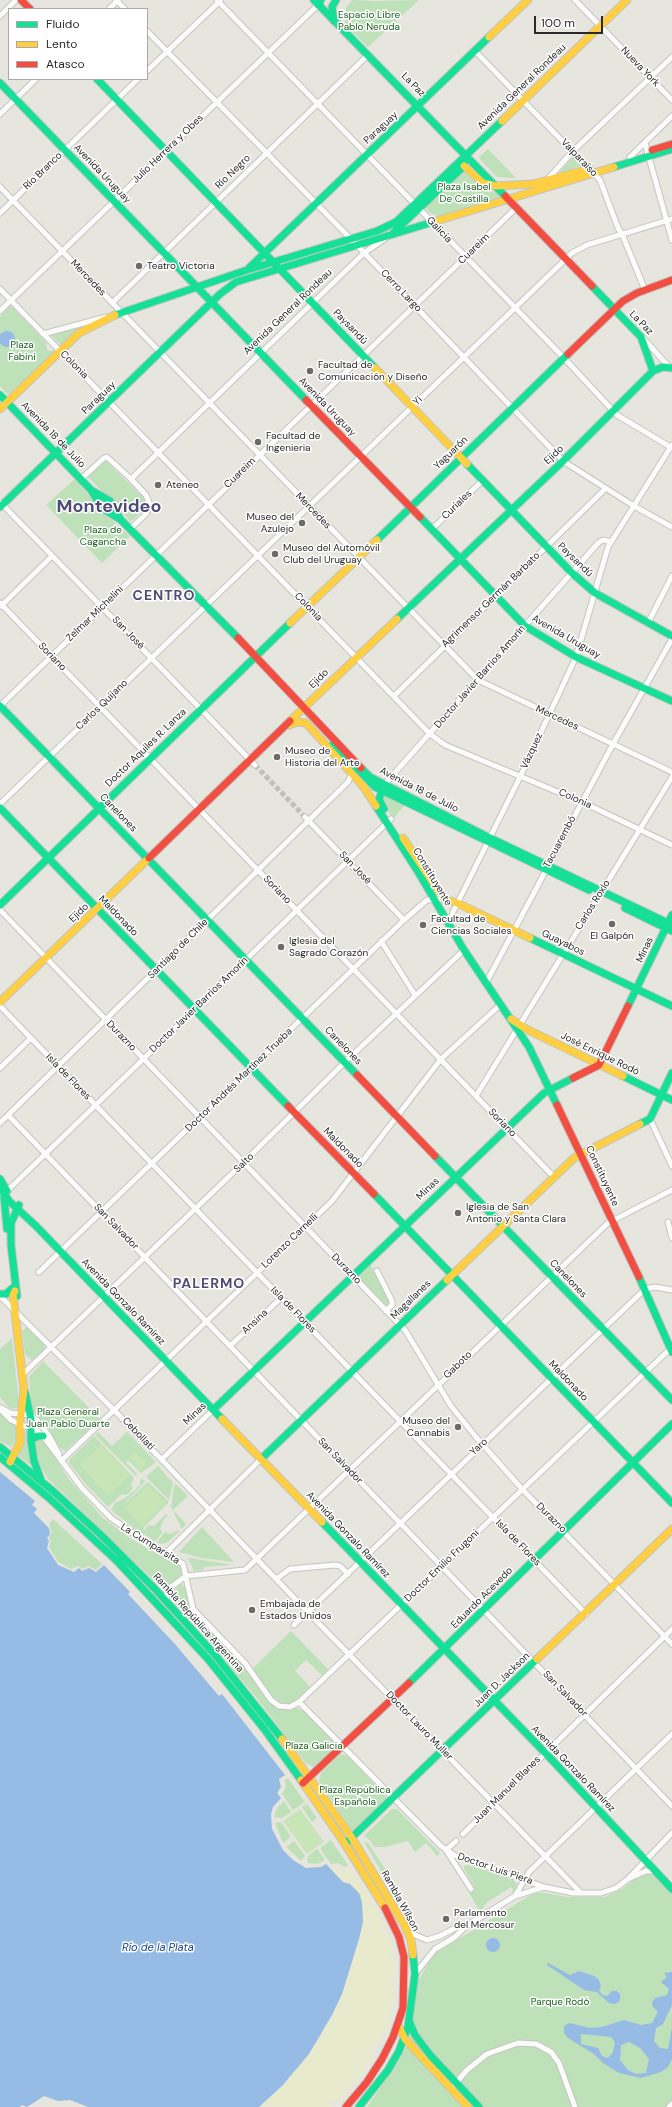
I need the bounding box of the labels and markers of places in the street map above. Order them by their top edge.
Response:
place label: Teatro Victoria [147,260,215,272]
marker: Teatro Victoria [134,261,144,271]
place label: Facultad de Comunicación y Diseño [318,359,427,382]
marker: Facultad de Comunicación y Diseño [305,366,315,376]
place label: Facultad de Ingenieria [266,430,320,454]
marker: Facultad de Ingenieria [253,437,263,447]
place label: Ateneo [166,479,199,491]
marker: Ateneo [153,480,163,490]
place label: Museo del Azulejo [246,511,294,534]
marker: Museo del Azulejo [297,518,307,528]
place label: Museo del Automóvil Club del Uruguay [283,542,380,566]
marker: Museo del Automóvil Club del Uruguay [270,549,280,559]
place label: Museo de Historia del Arte [285,745,360,768]
marker: Museo de Historia del Arte [272,752,282,762]
place label: Facultad de Ciencias Sociales [431,913,511,936]
marker: El Galpón [607,919,617,929]
marker: Facultad de Ciencias Sociales [418,920,428,930]
place label: El Galpón [590,930,634,942]
place label: Iglesia del Sagrado Corazón [289,935,368,958]
marker: Iglesia del Sagrado Corazón [276,942,286,952]
place label: Iglesia de San Antonio y Santa Clara [466,1201,566,1224]
marker: Iglesia de San Antonio y Santa Clara [453,1208,463,1218]
place label: Museo del Cannabis [402,1415,450,1438]
marker: Museo del Cannabis [453,1422,463,1432]
place label: Embajada de Estados Unidos [260,1598,332,1622]
marker: Embajada de Estados Unidos [247,1605,257,1615]
place label: Parlamento del Mercosur [454,1907,515,1930]
marker: Parlamento del Mercosur [441,1914,451,1924]

